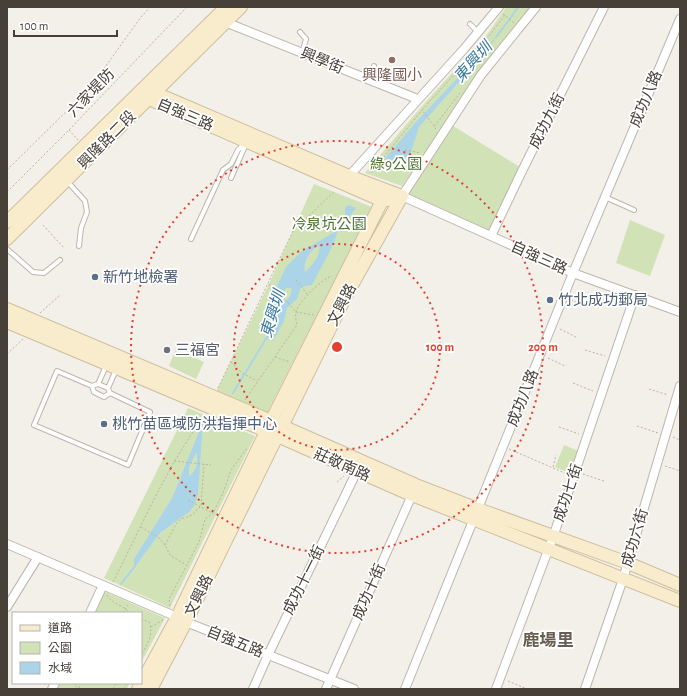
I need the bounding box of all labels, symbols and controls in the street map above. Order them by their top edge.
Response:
scale bar [14,12,117,38]
text: 100 m [20,20,48,32]
water label: 東興圳 [450,37,496,85]
street label: 興學街 [298,45,346,76]
marker: 興隆國小 [387,55,397,65]
street label: 六家堤防 [64,66,117,120]
place label: 興隆國小 [362,67,422,83]
street label: 成功八路 [626,68,665,130]
street label: 成功九街 [526,90,567,151]
street label: 自強三路 [154,95,216,134]
street label: 興隆路二段 [74,107,139,172]
park label: 綠9公園 [370,156,422,172]
park label: 冷泉坑公園 [291,215,367,232]
street label: 自強三路 [509,238,570,277]
place label: 新竹地檢署 [103,268,178,285]
marker: 新竹地檢署 [90,272,100,282]
street label: 文興路 [324,281,359,328]
water label: 東興圳 [257,287,288,339]
place label: 竹北成功郵局 [558,291,648,308]
marker: 竹北成功郵局 [545,295,555,305]
centre of rings [330,340,344,354]
text: 100 m [426,341,454,353]
text: 200 m [528,341,558,353]
place label: 三福宮 [175,342,220,358]
marker: 三福宮 [162,345,172,355]
street label: 成功八路 [504,367,541,429]
place label: 桃竹苗區域防洪指揮中心 [112,415,277,432]
marker: 桃竹苗區域防洪指揮中心 [99,419,109,429]
street label: 莊敬南路 [312,444,373,484]
street label: 成功七街 [550,462,585,524]
street label: 成功六街 [619,507,650,569]
street label: 成功十一街 [280,543,327,617]
street label: 成功十街 [349,561,388,622]
street label: 文興路 [181,572,216,620]
legend [12,612,142,684]
text: 道路 [48,621,72,634]
street label: 自強五路 [204,623,266,660]
district label: 鹿場里 [523,631,574,649]
text: 公園 [48,642,72,654]
text: 水域 [48,662,72,674]

